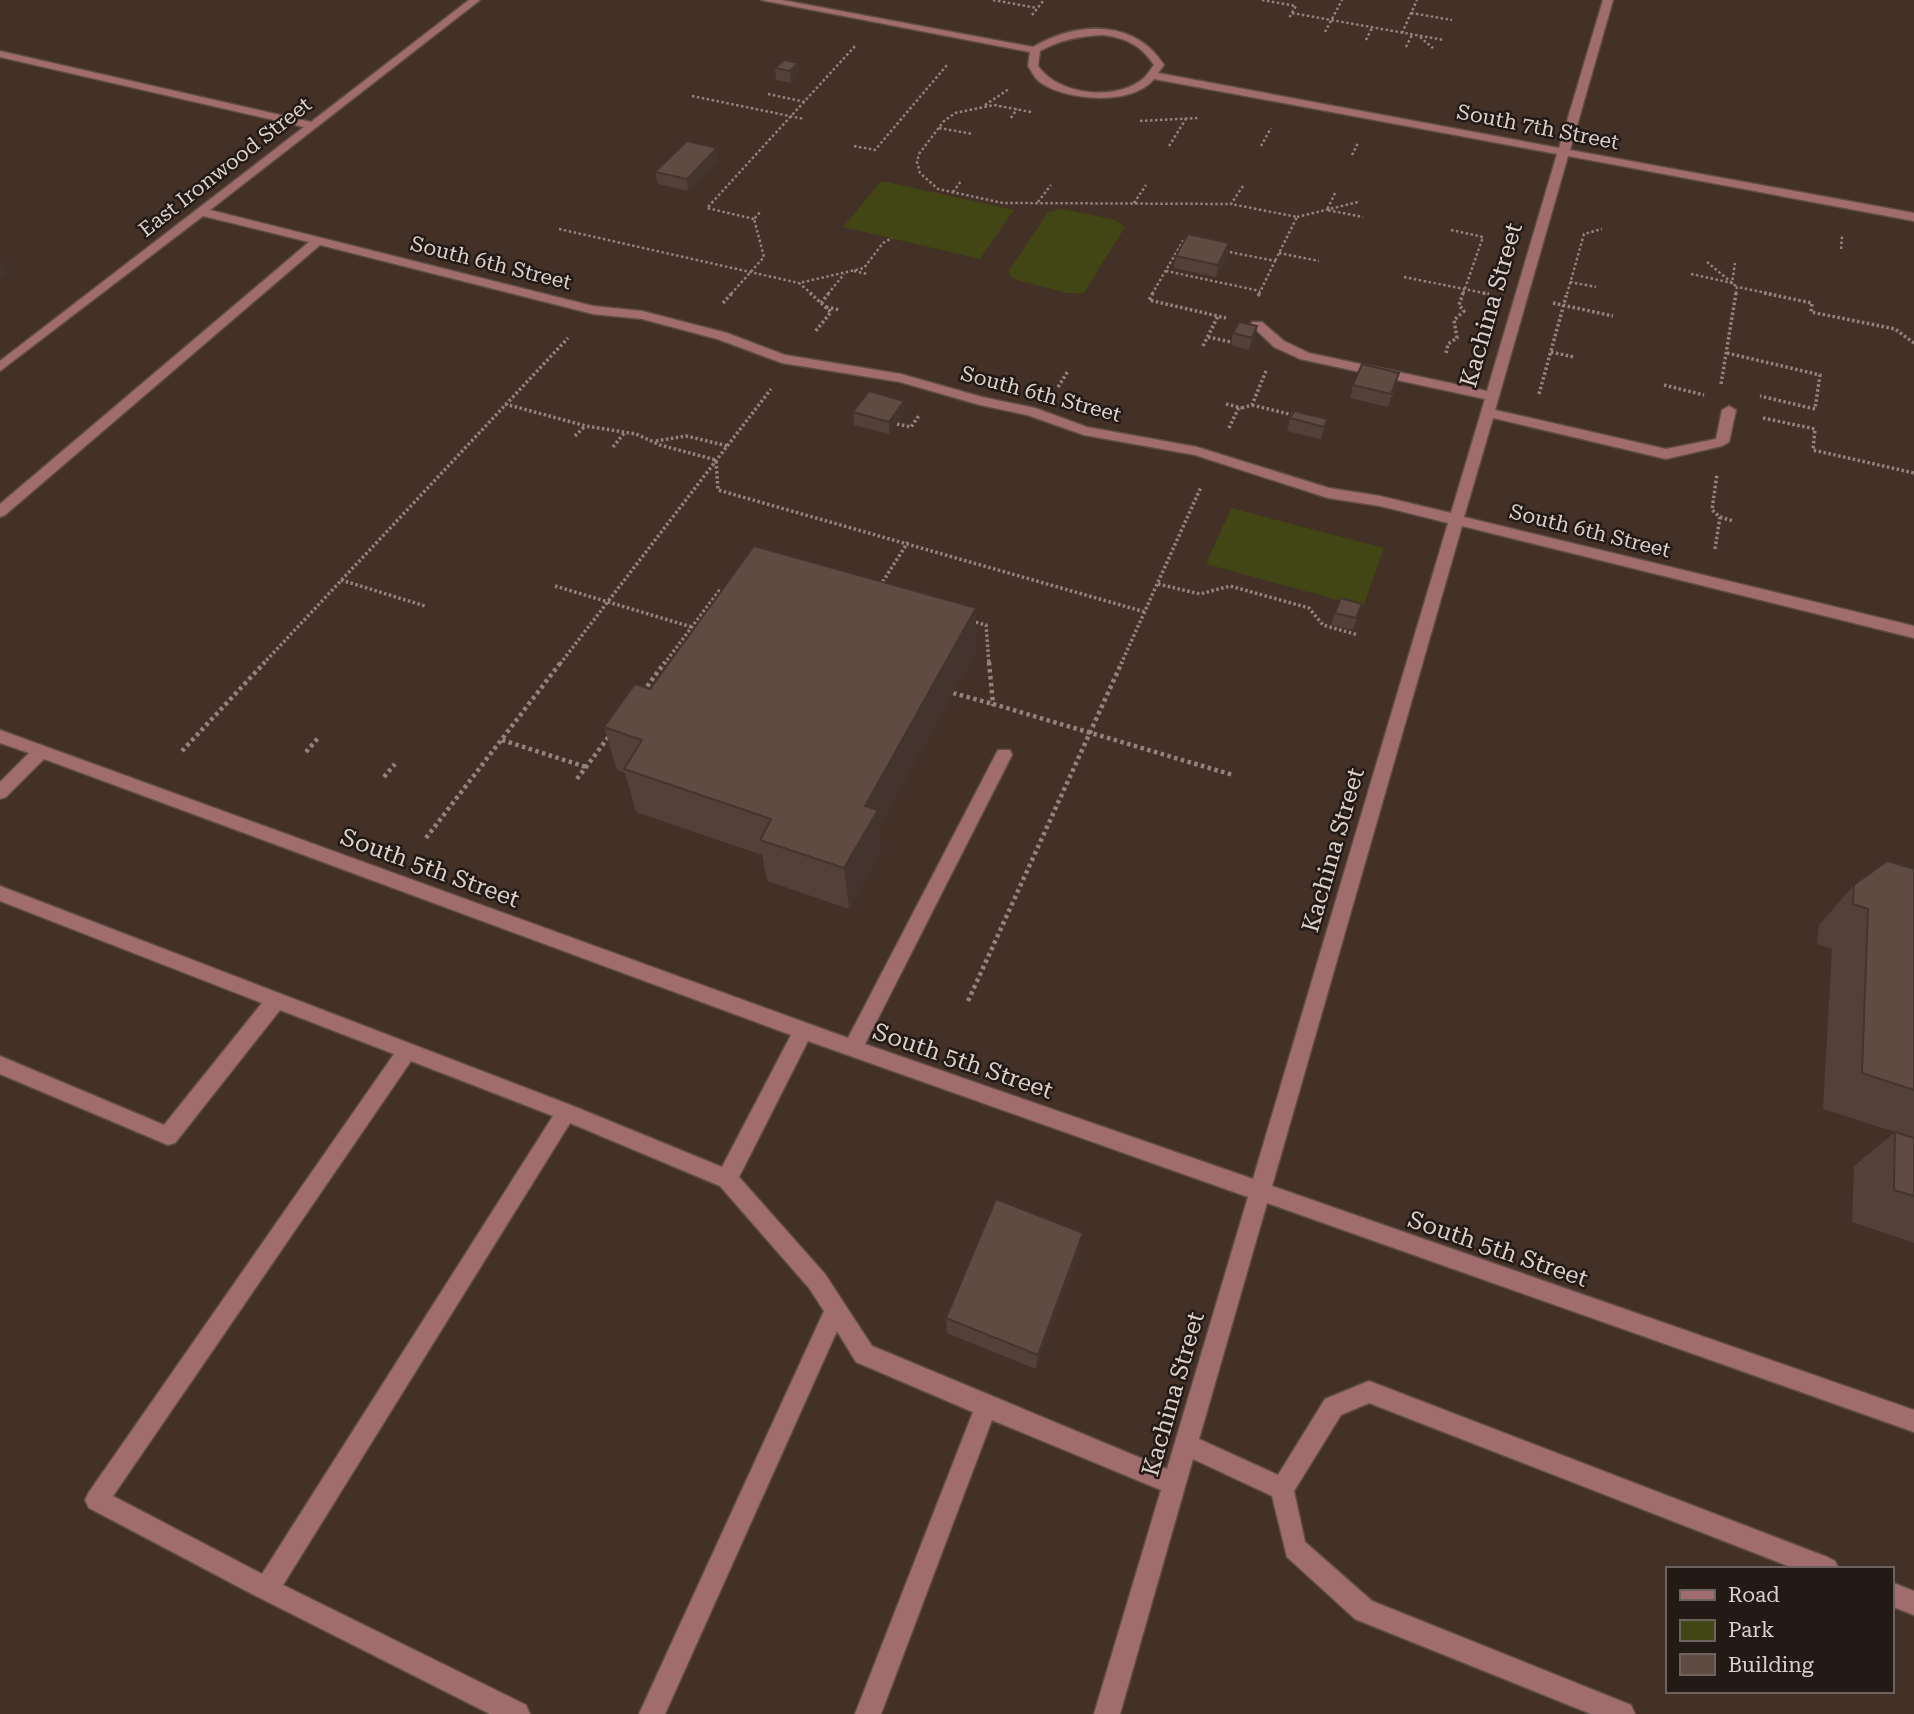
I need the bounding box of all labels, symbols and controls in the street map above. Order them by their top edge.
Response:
street label: East Ironwood Street [134,92,316,242]
street label: South 7th Street [1455,99,1621,155]
street label: Kachina Street [1454,219,1528,390]
street label: South 6th Street [408,231,574,295]
street label: South 6th Street [958,361,1124,427]
street label: South 6th Street [1507,499,1673,563]
street label: Kachina Street [1296,764,1370,935]
street label: South 5th Street [337,823,523,913]
street label: South 5th Street [869,1017,1057,1105]
street label: South 5th Street [1404,1205,1592,1293]
street label: Kachina Street [1136,1308,1210,1479]
legend [1666,1567,1893,1693]
text: Road [1728,1583,1780,1607]
text: Park [1728,1618,1774,1642]
text: Building [1728,1653,1814,1677]

